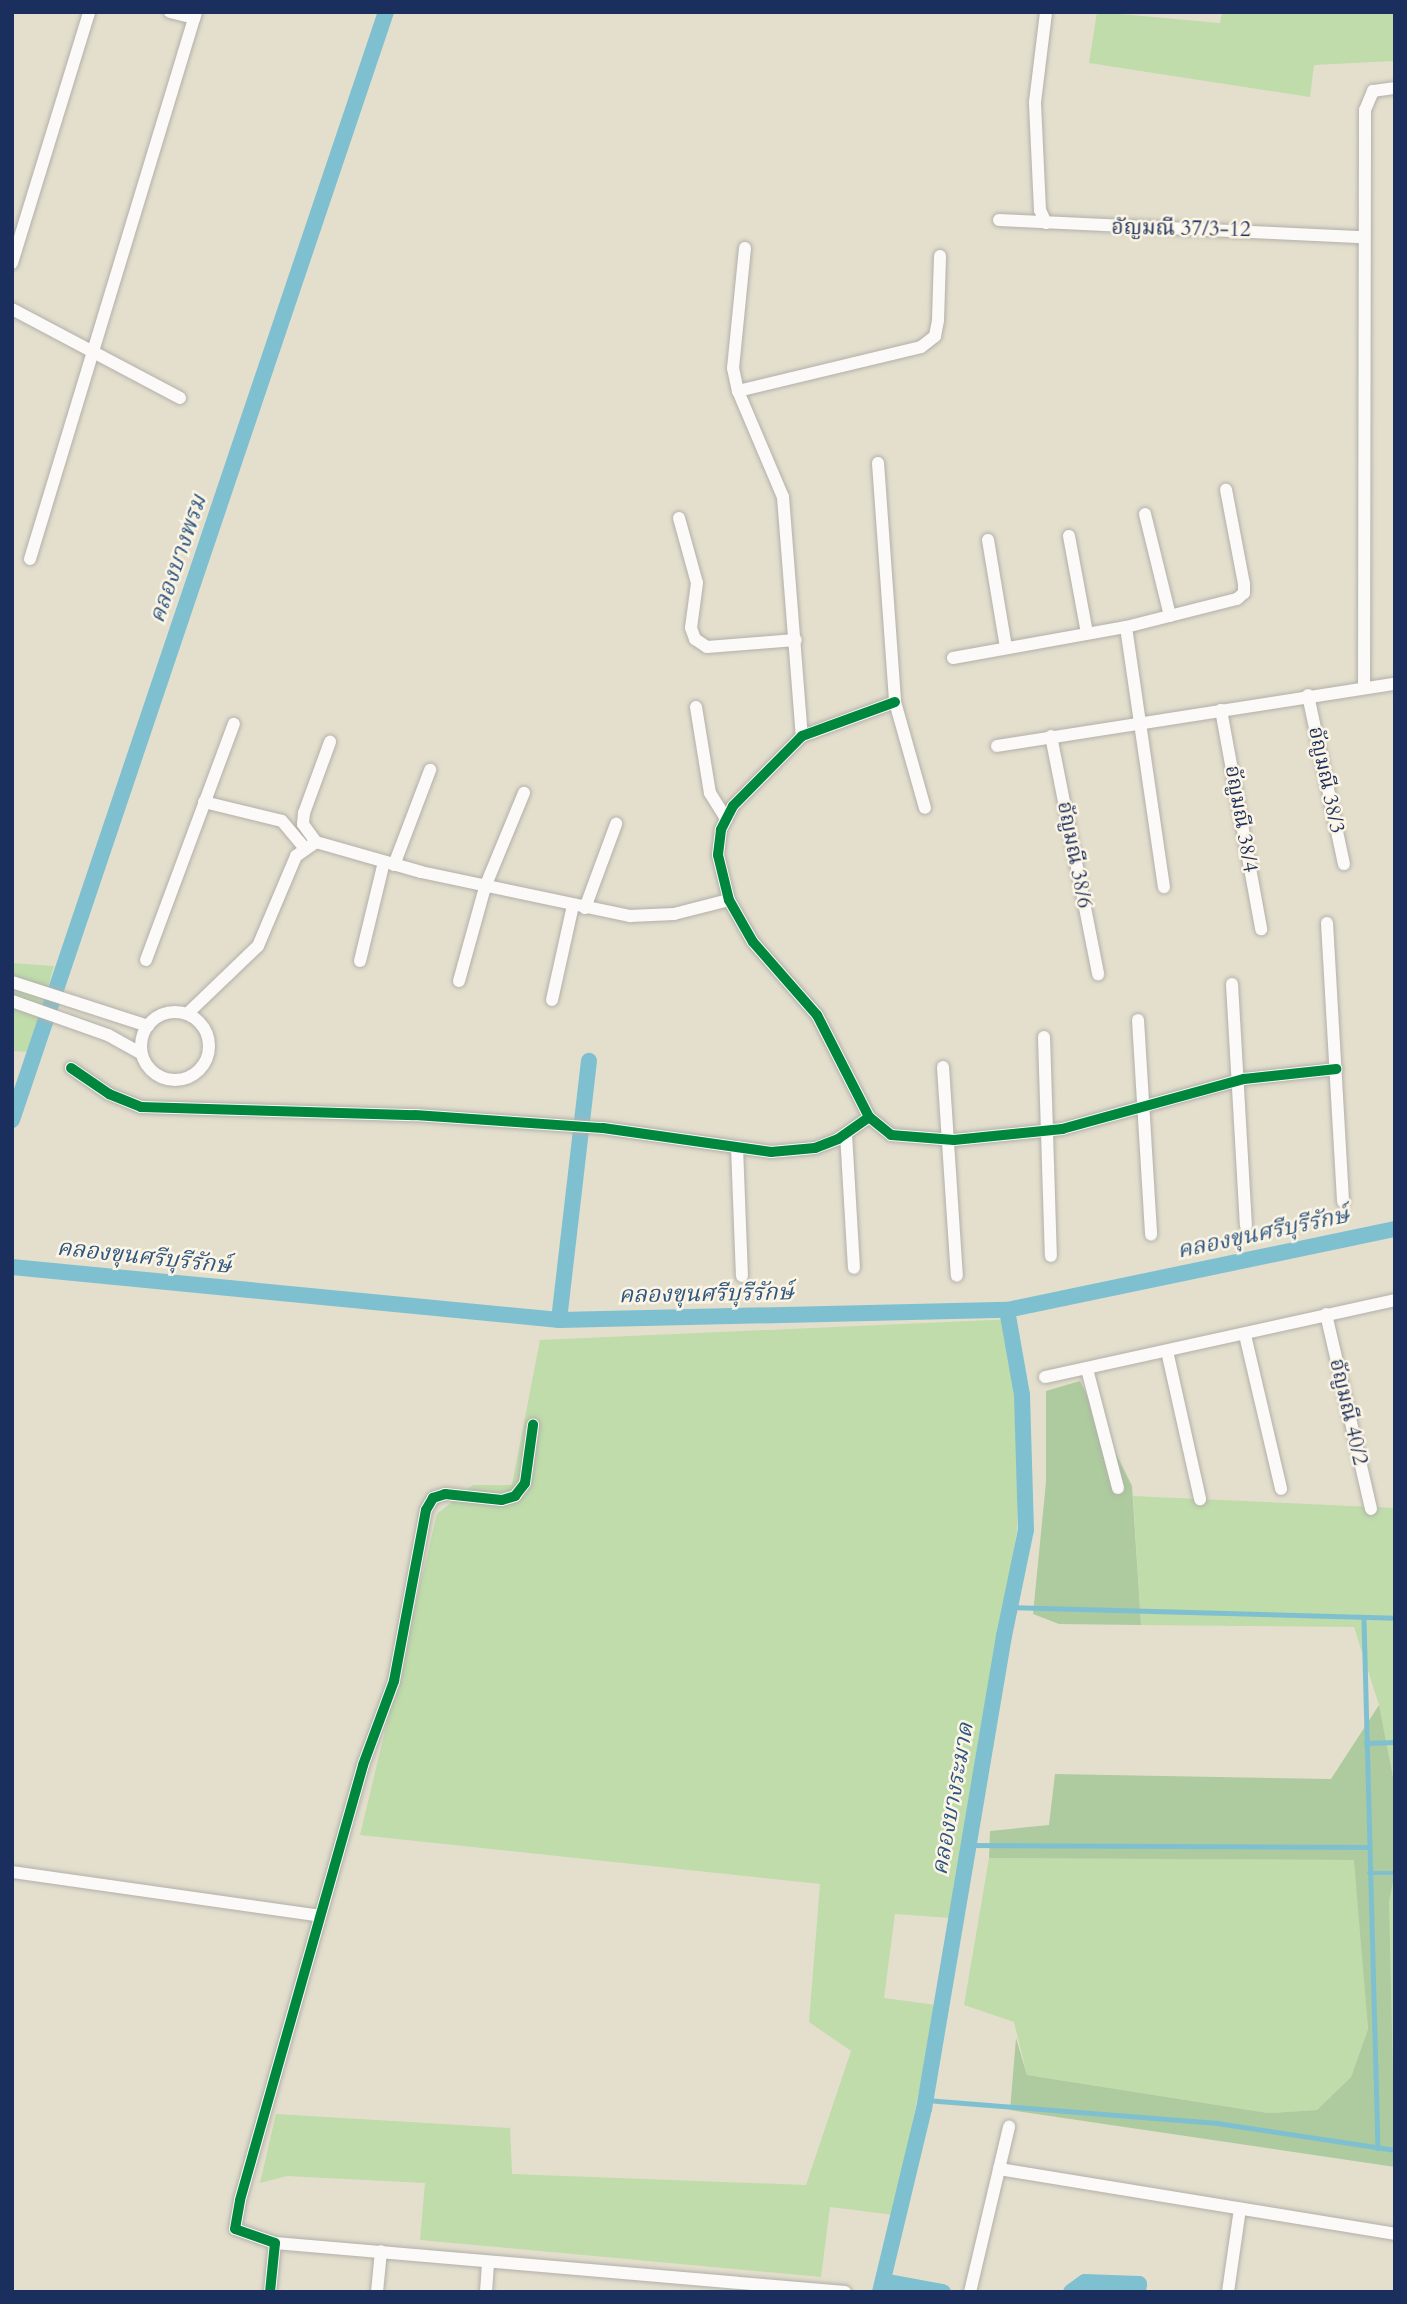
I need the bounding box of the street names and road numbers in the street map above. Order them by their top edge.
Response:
street label: อัญมณี 37/3-12 [1111,215,1251,243]
street label: อัญมณี 38/3 [1302,724,1350,836]
street label: อัญมณี 38/4 [1219,763,1263,875]
street label: อัญมณี 38/6 [1051,799,1097,911]
street label: อัญมณี 40/2 [1324,1356,1372,1468]

